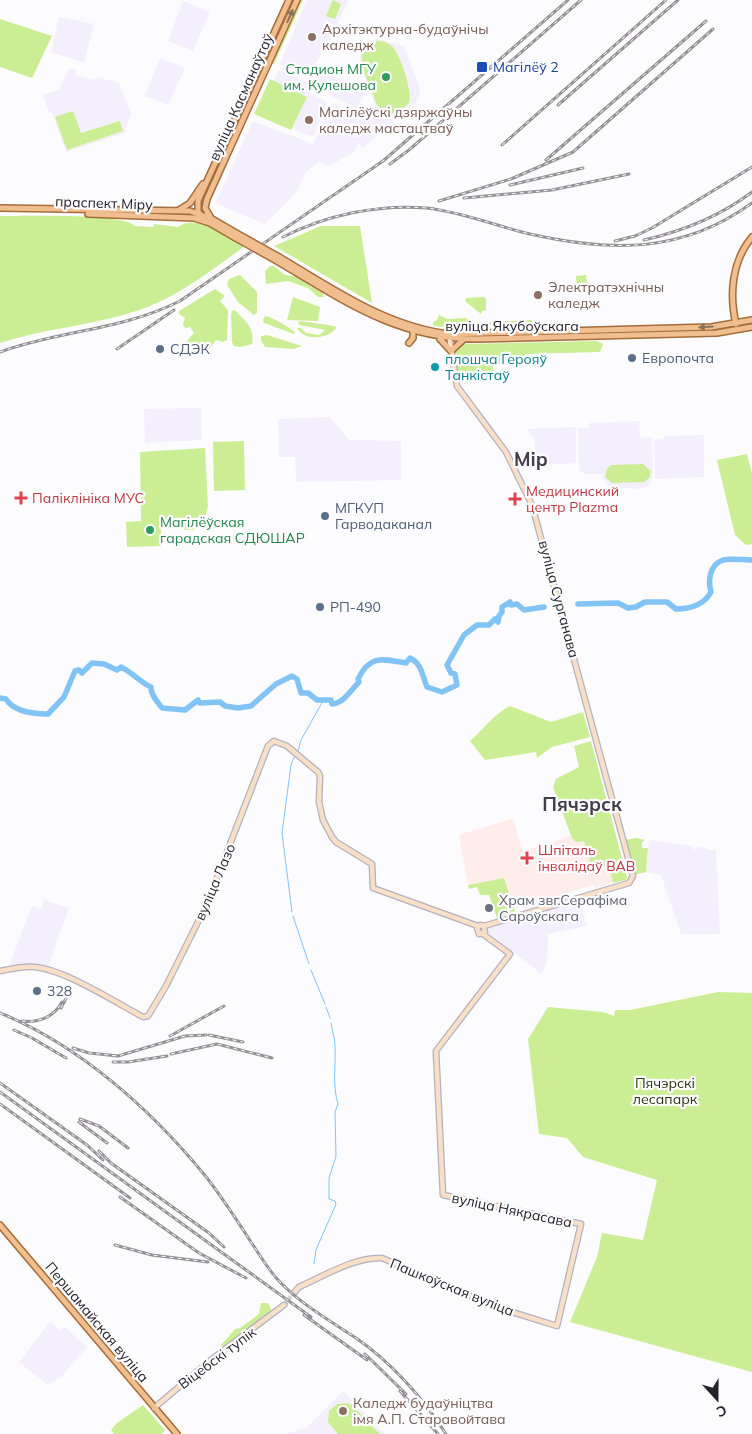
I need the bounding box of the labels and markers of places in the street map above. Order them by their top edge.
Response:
place label: Архітэктурна-будаўнічы каледж [322,20,489,54]
marker: Архітэктурна-будаўнічы каледж [306,31,318,43]
place label: Магілёў 2 [493,58,559,76]
place label: Стадион МГУ им. Кулешова [283,60,377,94]
marker: Магілёў 2 [475,60,489,74]
marker: Стадион МГУ им. Кулешова [380,71,392,83]
place label: Магілёўскі дзяржаўны каледж мастацтваў [319,103,472,137]
marker: Магілёўскі дзяржаўны каледж мастацтваў [303,114,315,126]
place label: Электратэхнічны каледж [548,278,664,312]
marker: Электратэхнічны каледж [532,289,544,301]
place label: СДЭК [170,340,210,358]
marker: СДЭК [154,343,166,355]
place label: Европочта [642,349,714,367]
place label: плошча Герояў Танкістаў [445,350,547,384]
marker: Европочта [626,352,638,364]
marker: плошча Герояў Танкістаў [429,361,441,373]
place label: Медицинский центр Plazma [526,482,619,516]
place label: Паліклініка МУС [32,489,144,507]
marker: Паліклініка МУС [14,491,28,505]
marker: Медицинский центр Plazma [508,492,522,506]
place label: МГКУП Гарводаканал [335,499,432,533]
marker: МГКУП Гарводаканал [319,510,331,522]
place label: Магілёўская гарадская СДЮШАР [160,513,305,547]
marker: Магілёўская гарадская СДЮШАР [144,524,156,536]
place label: РП-490 [330,598,381,616]
marker: РП-490 [314,601,326,613]
place label: Шпіталь інвалідаў ВАВ [538,841,635,875]
marker: Шпіталь інвалідаў ВАВ [520,851,534,865]
place label: Храм звг.Серафіма Сароўскага [499,891,627,925]
marker: Храм звг.Серафіма Сароўскага [483,902,495,914]
place label: 328 [47,982,72,1000]
marker: 328 [31,985,43,997]
place label: Каледж будаўніцтва імя А.П. Старавойтава [353,1394,506,1428]
marker: Каледж будаўніцтва імя А.П. Старавойтава [337,1405,349,1417]

